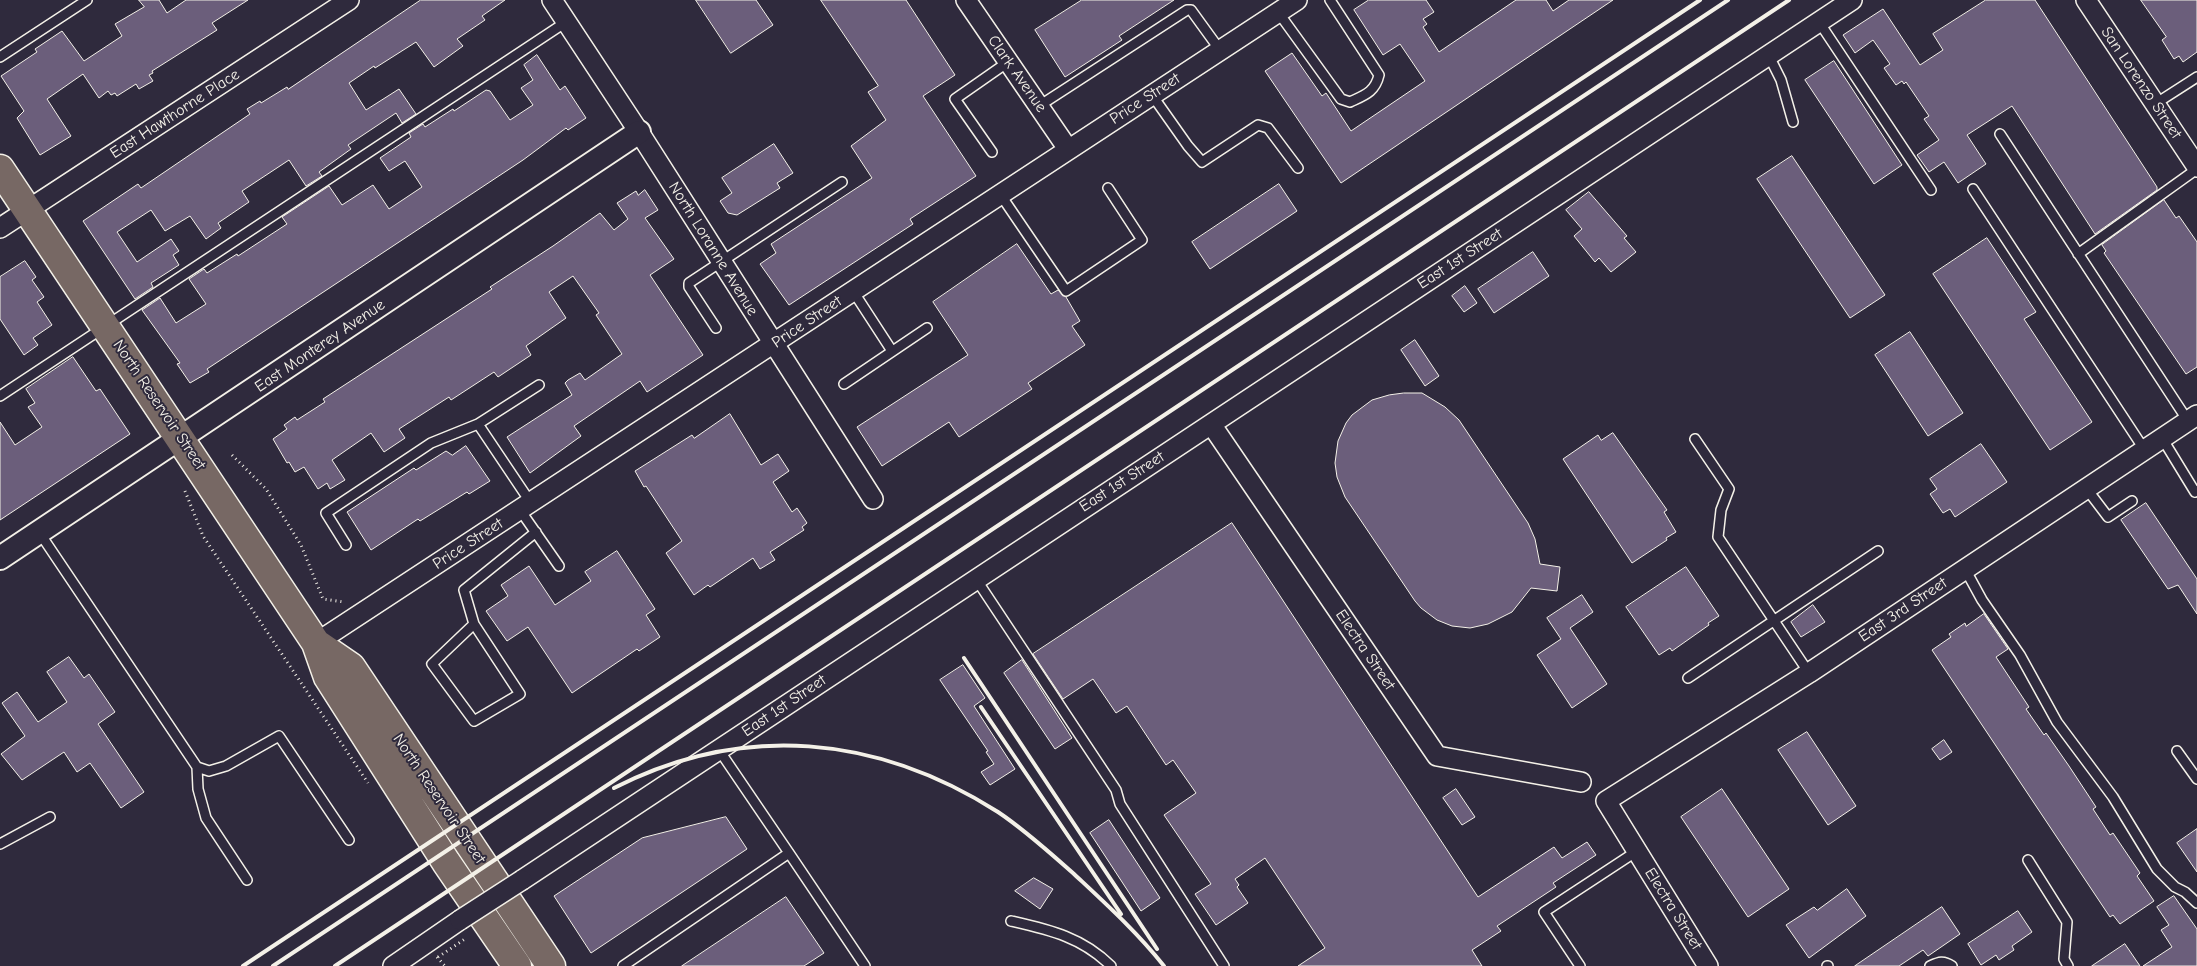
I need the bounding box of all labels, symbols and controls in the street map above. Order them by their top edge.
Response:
street label: San Lorenzo Street [2096,23,2186,143]
street label: Clark Avenue [983,32,1051,116]
street label: East Hawthorne Place [107,65,243,163]
street label: Price Street [1106,69,1184,129]
street label: North Loranne Avenue [664,179,762,319]
street label: East 1st Street [1414,224,1506,294]
street label: Price Street [768,292,846,352]
street label: East Monterey Avenue [251,295,389,397]
street label: North Reservoir Street [108,336,210,474]
street label: East 1st Street [1076,447,1168,517]
street label: Price Street [429,514,507,574]
street label: East 3rd Street [1855,573,1951,647]
street label: Electra Street [1331,606,1399,694]
street label: East 1st Street [738,671,830,741]
street label: North Reservoir Street [388,730,490,868]
street label: Electra Street [1640,864,1706,954]

